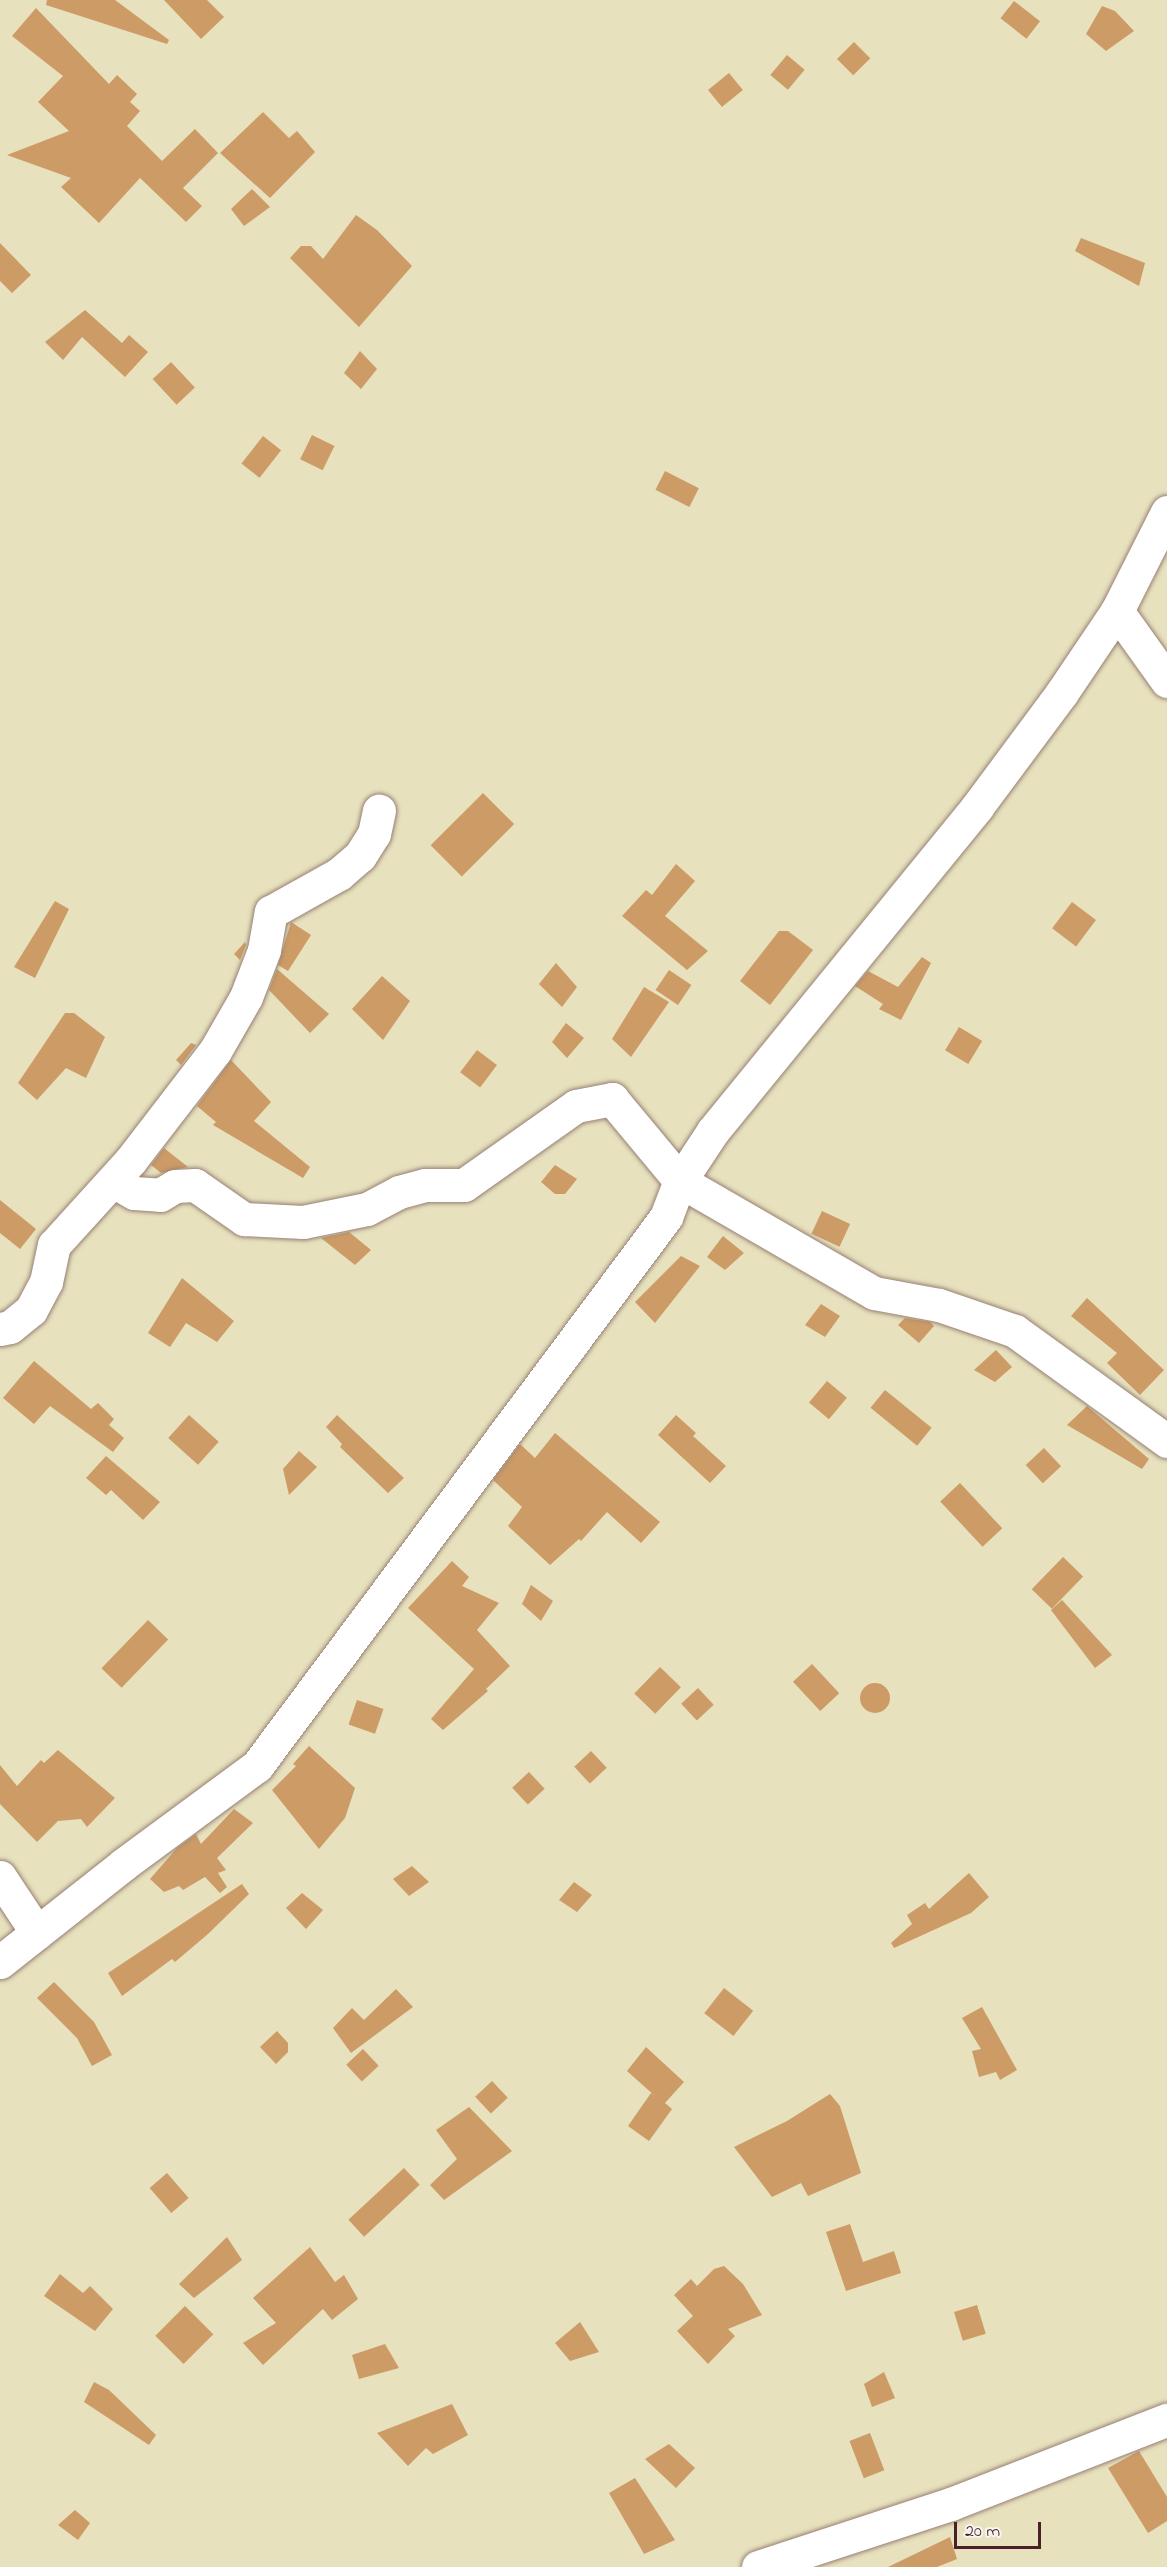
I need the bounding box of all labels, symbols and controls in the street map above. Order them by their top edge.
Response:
scale bar [957,2510,1044,2548]
text: 20 m [965,2519,1000,2545]

